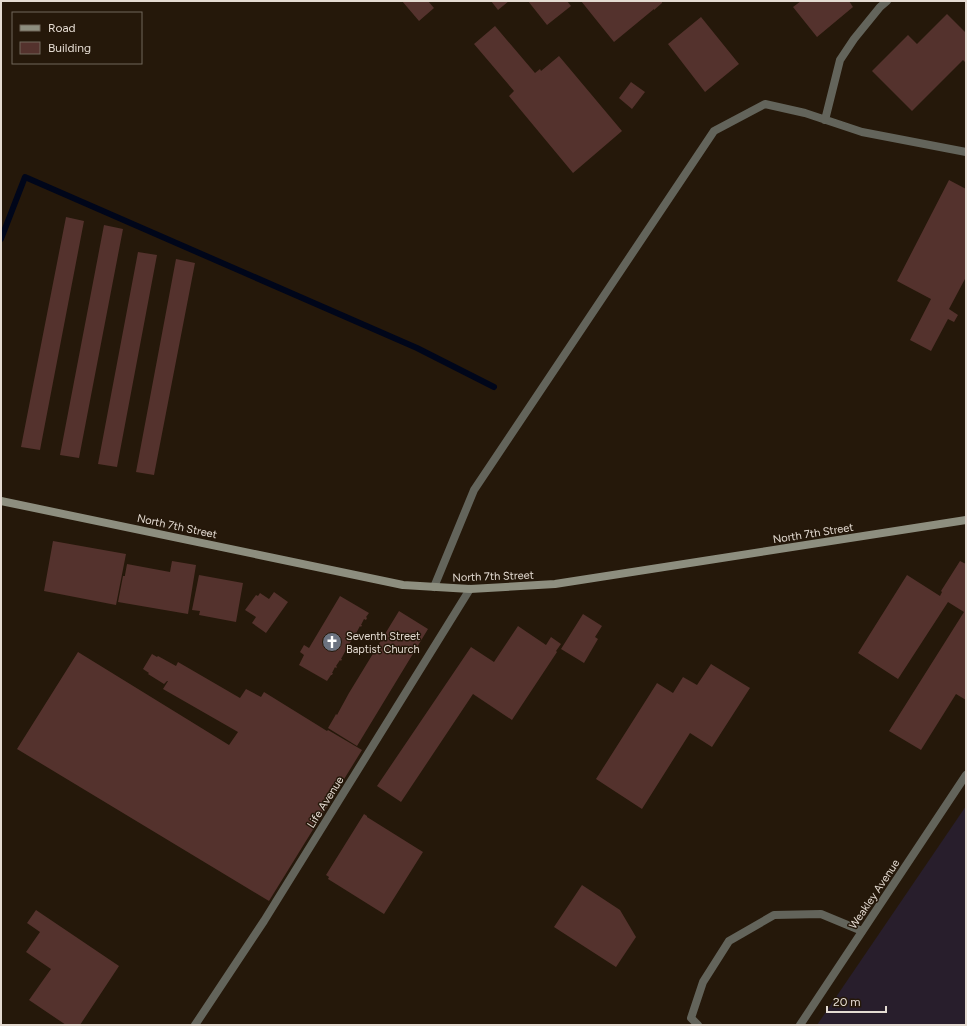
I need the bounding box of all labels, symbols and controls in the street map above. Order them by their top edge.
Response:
legend [12,12,142,64]
text: Road [48,21,76,35]
text: Building [48,41,91,55]
street label: North 7th Street [136,512,218,541]
street label: North 7th Street [772,521,854,546]
street label: North 7th Street [452,569,534,584]
place label: Seventh Street Baptist Church [346,630,420,656]
church icon: Seventh Street Baptist Church [321,631,343,653]
street label: Life Avenue [304,774,346,830]
street label: Weakley Avenue [846,857,902,932]
scale bar [827,988,886,1014]
text: 20 m [833,995,861,1009]

